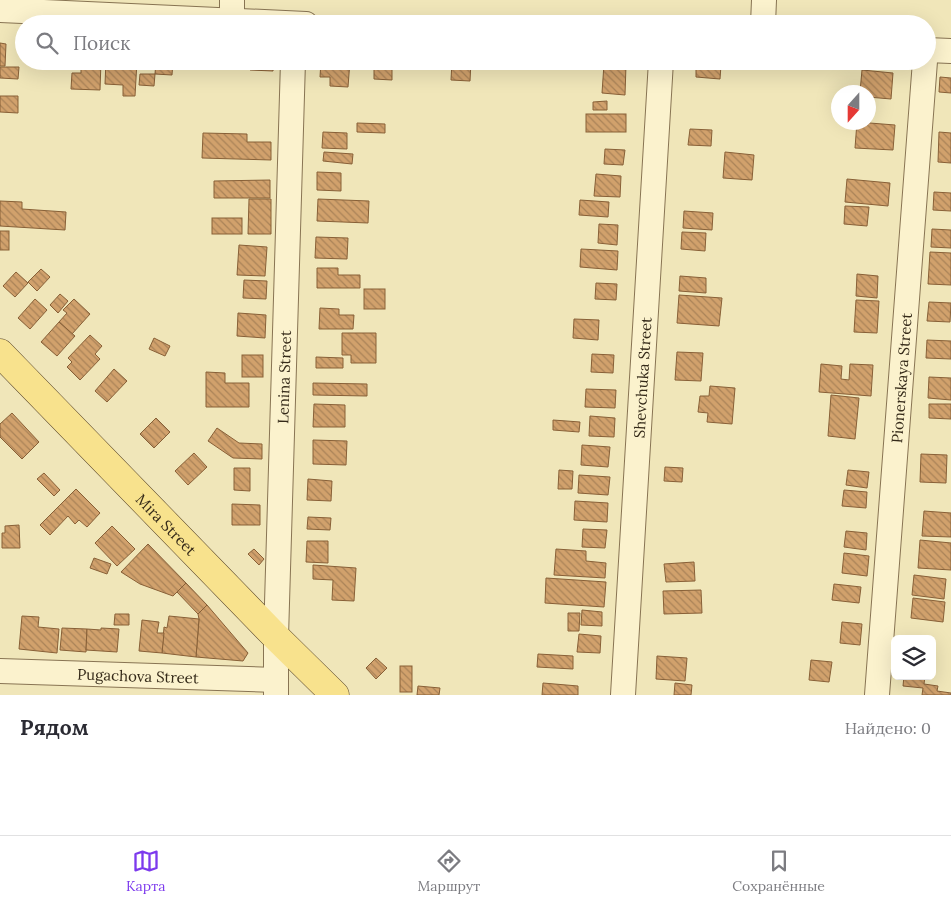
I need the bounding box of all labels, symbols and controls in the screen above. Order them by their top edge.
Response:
search box [15,15,936,70]
icon: search [33,29,61,57]
text: Поиск [73,31,130,55]
north arrow [831,85,876,130]
street label: Pionerskaya Street [887,312,915,444]
street label: Shevchuka Street [629,316,655,439]
street label: Lenina Street [273,330,295,424]
street label: Mira Street [132,490,201,559]
map controls [891,635,936,680]
button: layers [891,635,936,680]
street label: Pugachova Street [77,664,199,687]
text: Рядом [20,714,89,741]
text: Найдено: 0 [845,718,931,738]
tab: Карта [126,847,165,895]
tab: Маршрут [418,847,480,895]
tab: Сохранённые [732,847,825,895]

